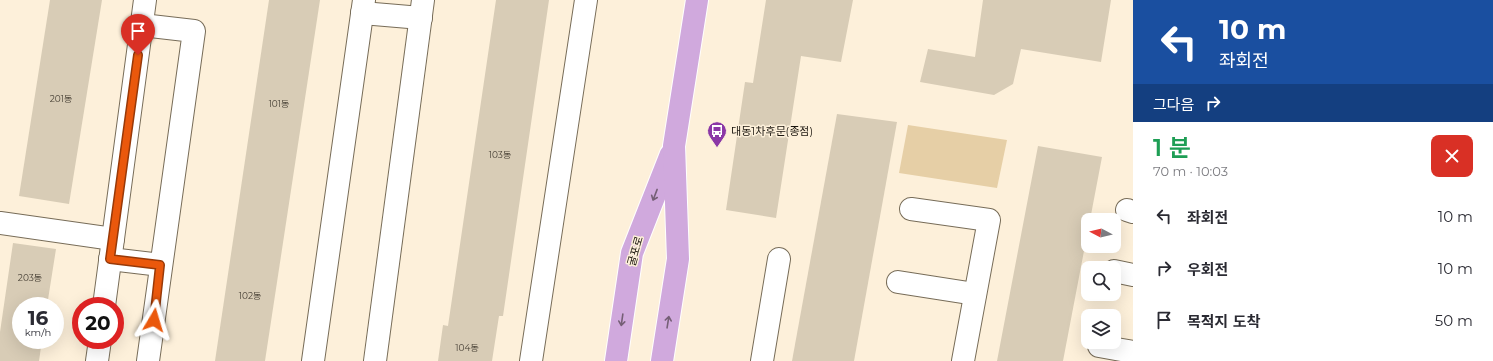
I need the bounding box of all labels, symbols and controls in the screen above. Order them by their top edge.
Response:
text: 10 m [1219,12,1286,46]
pin [121,14,155,55]
icon: left [1153,16,1205,68]
icon: arrive [127,20,149,42]
text: 좌회전 [1219,50,1269,72]
icon: right [1202,92,1224,114]
house number: 201동 [50,93,72,104]
text: 그다음 [1153,95,1194,114]
house number: 101동 [269,98,289,109]
bus stop icon: 대동1차후문(종점) [706,120,728,148]
place label: 대동1차후문(종점) [731,124,813,138]
text: 1 분 [1153,133,1191,162]
button: close [1431,135,1473,177]
house number: 103동 [489,149,511,160]
text: 70 m · 10:03 [1153,163,1228,179]
one-way arrow [650,188,658,200]
icon: left [1153,205,1175,227]
text: 10 m [1438,207,1473,226]
text: 좌회전 [1187,208,1228,227]
north arrow [1081,213,1121,253]
map controls [1081,213,1121,349]
street label: 굴포로 [624,234,646,268]
icon: right [1153,257,1175,279]
text: 10 m [1438,259,1473,278]
text: 우회전 [1187,260,1228,279]
button: search [1081,261,1121,301]
house number: 203동 [18,272,42,283]
house number: 102동 [239,290,261,301]
speed limit sign: 20 [72,297,124,349]
position arrow [133,299,175,341]
text: 16 [28,306,48,330]
button: layers [1081,309,1121,349]
icon: arrive [1153,309,1175,331]
text: 50 m [1435,311,1473,330]
text: 목적지 도착 [1187,312,1260,331]
one-way arrow [618,313,626,326]
one-way arrow [664,316,672,329]
text: km/h [25,326,51,339]
house number: 104동 [455,342,479,353]

